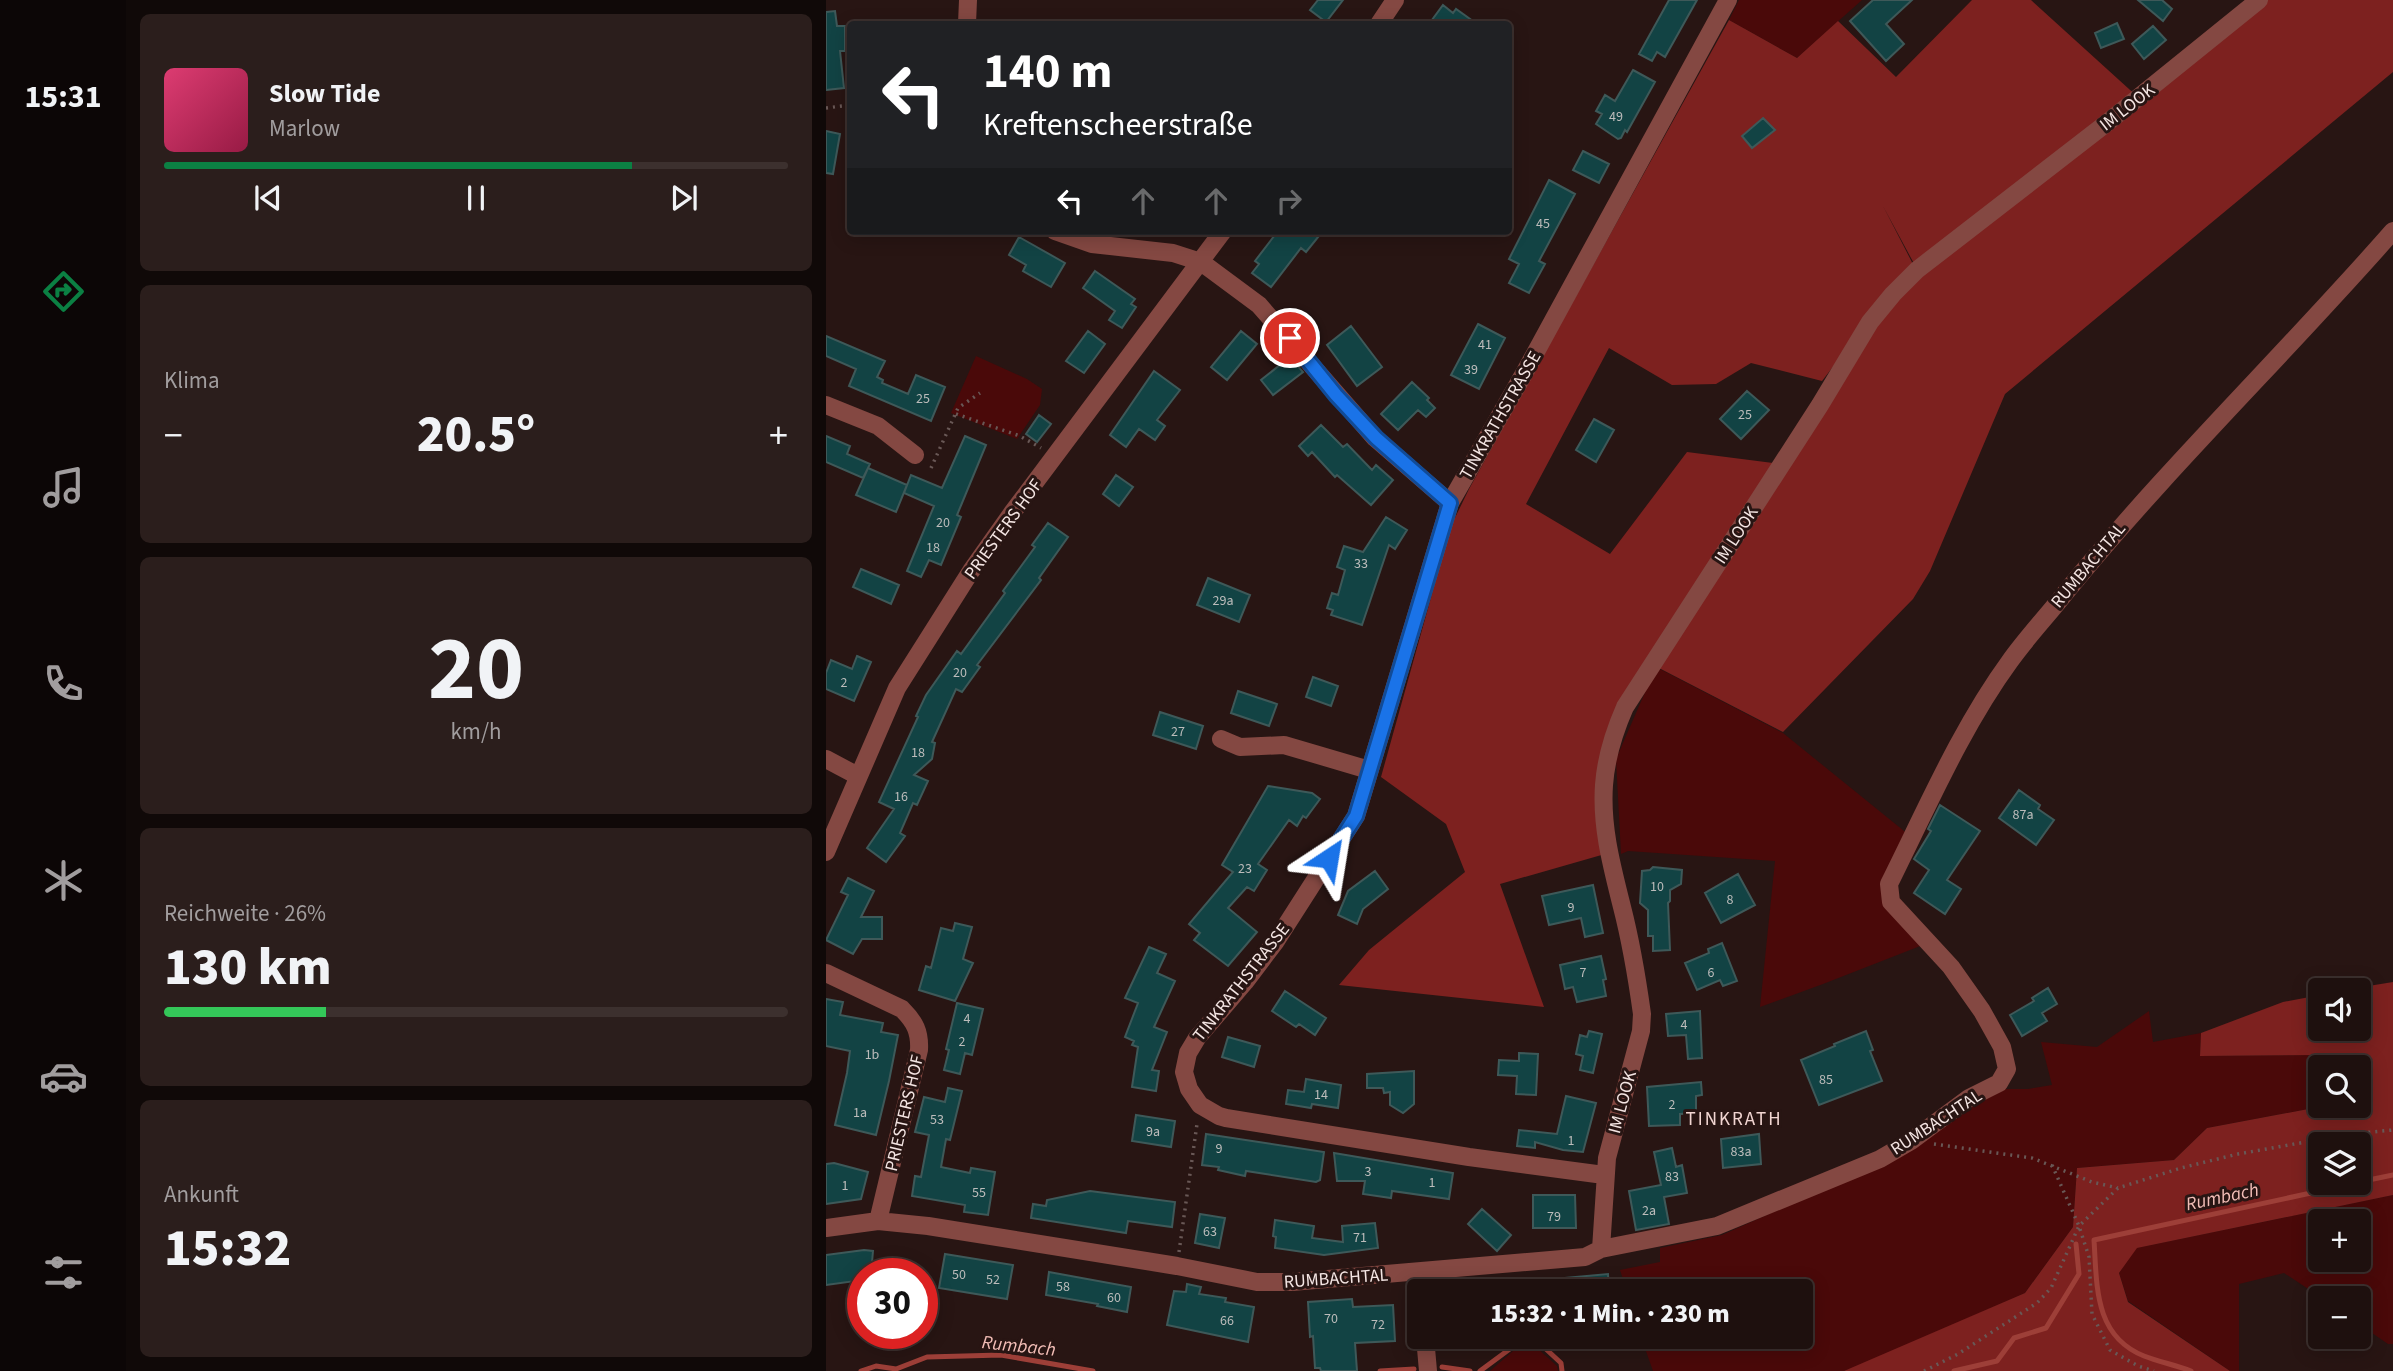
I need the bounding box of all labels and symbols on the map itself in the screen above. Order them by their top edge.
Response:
street label: IM LOOK [2094,77,2161,137]
house number: 49 [1609,107,1623,127]
house number: 45 [1536,214,1550,234]
pin [1260,308,1320,368]
house number: 41 [1478,335,1492,355]
street label: TINKRATHSTRASSE [1454,347,1547,484]
house number: 39 [1464,360,1478,380]
house number: 25 [916,389,930,409]
house number: 25 [1738,405,1752,425]
street label: PRIESTERS HOF [958,474,1048,585]
street label: IM LOOK [1708,501,1765,569]
house number: 20 [936,513,950,533]
street label: RUMBACHTAL [2045,517,2132,613]
house number: 18 [926,538,940,558]
house number: 33 [1354,554,1368,574]
house number: 29a [1213,591,1233,611]
house number: 20 [953,663,967,683]
house number: 2 [841,673,848,693]
house number: 27 [1171,722,1185,742]
house number: 18 [911,743,925,763]
house number: 16 [894,787,908,807]
house number: 87a [2013,805,2033,825]
position arrow [1292,821,1366,895]
house number: 23 [1238,859,1252,879]
house number: 10 [1650,877,1664,897]
house number: 8 [1727,890,1734,910]
house number: 9 [1568,898,1575,918]
street label: TINKRATHSTRASSE [1187,918,1296,1047]
house number: 7 [1580,963,1587,983]
house number: 6 [1708,963,1715,983]
house number: 4 [964,1009,971,1029]
house number: 4 [1681,1015,1688,1035]
house number: 2 [959,1032,966,1052]
house number: 1b [865,1045,880,1065]
street label: PRIESTERS HOF [879,1052,930,1174]
street label: IM LOOK [1602,1067,1643,1136]
house number: 85 [1819,1070,1833,1090]
street label: RUMBACHTAL [1886,1083,1987,1161]
house number: 14 [1314,1085,1328,1105]
house number: 2 [1669,1095,1676,1115]
house number: 1a [853,1103,867,1123]
district label: TINKRATH [1685,1106,1783,1133]
house number: 53 [930,1110,944,1130]
house number: 9a [1146,1122,1160,1142]
house number: 1 [1568,1131,1575,1151]
house number: 9 [1216,1139,1223,1159]
house number: 83a [1731,1142,1751,1162]
house number: 3 [1365,1162,1372,1182]
house number: 83 [1665,1167,1679,1187]
house number: 1 [1429,1173,1436,1193]
house number: 1 [842,1176,849,1196]
water label: Rumbach [2183,1177,2261,1218]
house number: 55 [972,1183,986,1203]
house number: 2a [1642,1201,1656,1221]
house number: 79 [1547,1207,1561,1227]
house number: 63 [1203,1222,1217,1242]
house number: 71 [1353,1228,1367,1248]
speed limit sign: 30 [847,1258,938,1349]
street label: RUMBACHTAL [1283,1262,1389,1295]
house number: 50 [952,1265,966,1285]
house number: 52 [986,1270,1000,1290]
house number: 58 [1056,1277,1070,1297]
house number: 60 [1107,1288,1121,1308]
house number: 70 [1324,1309,1338,1329]
house number: 66 [1220,1311,1234,1331]
house number: 72 [1371,1315,1385,1335]
water label: Rumbach [981,1329,1057,1364]

